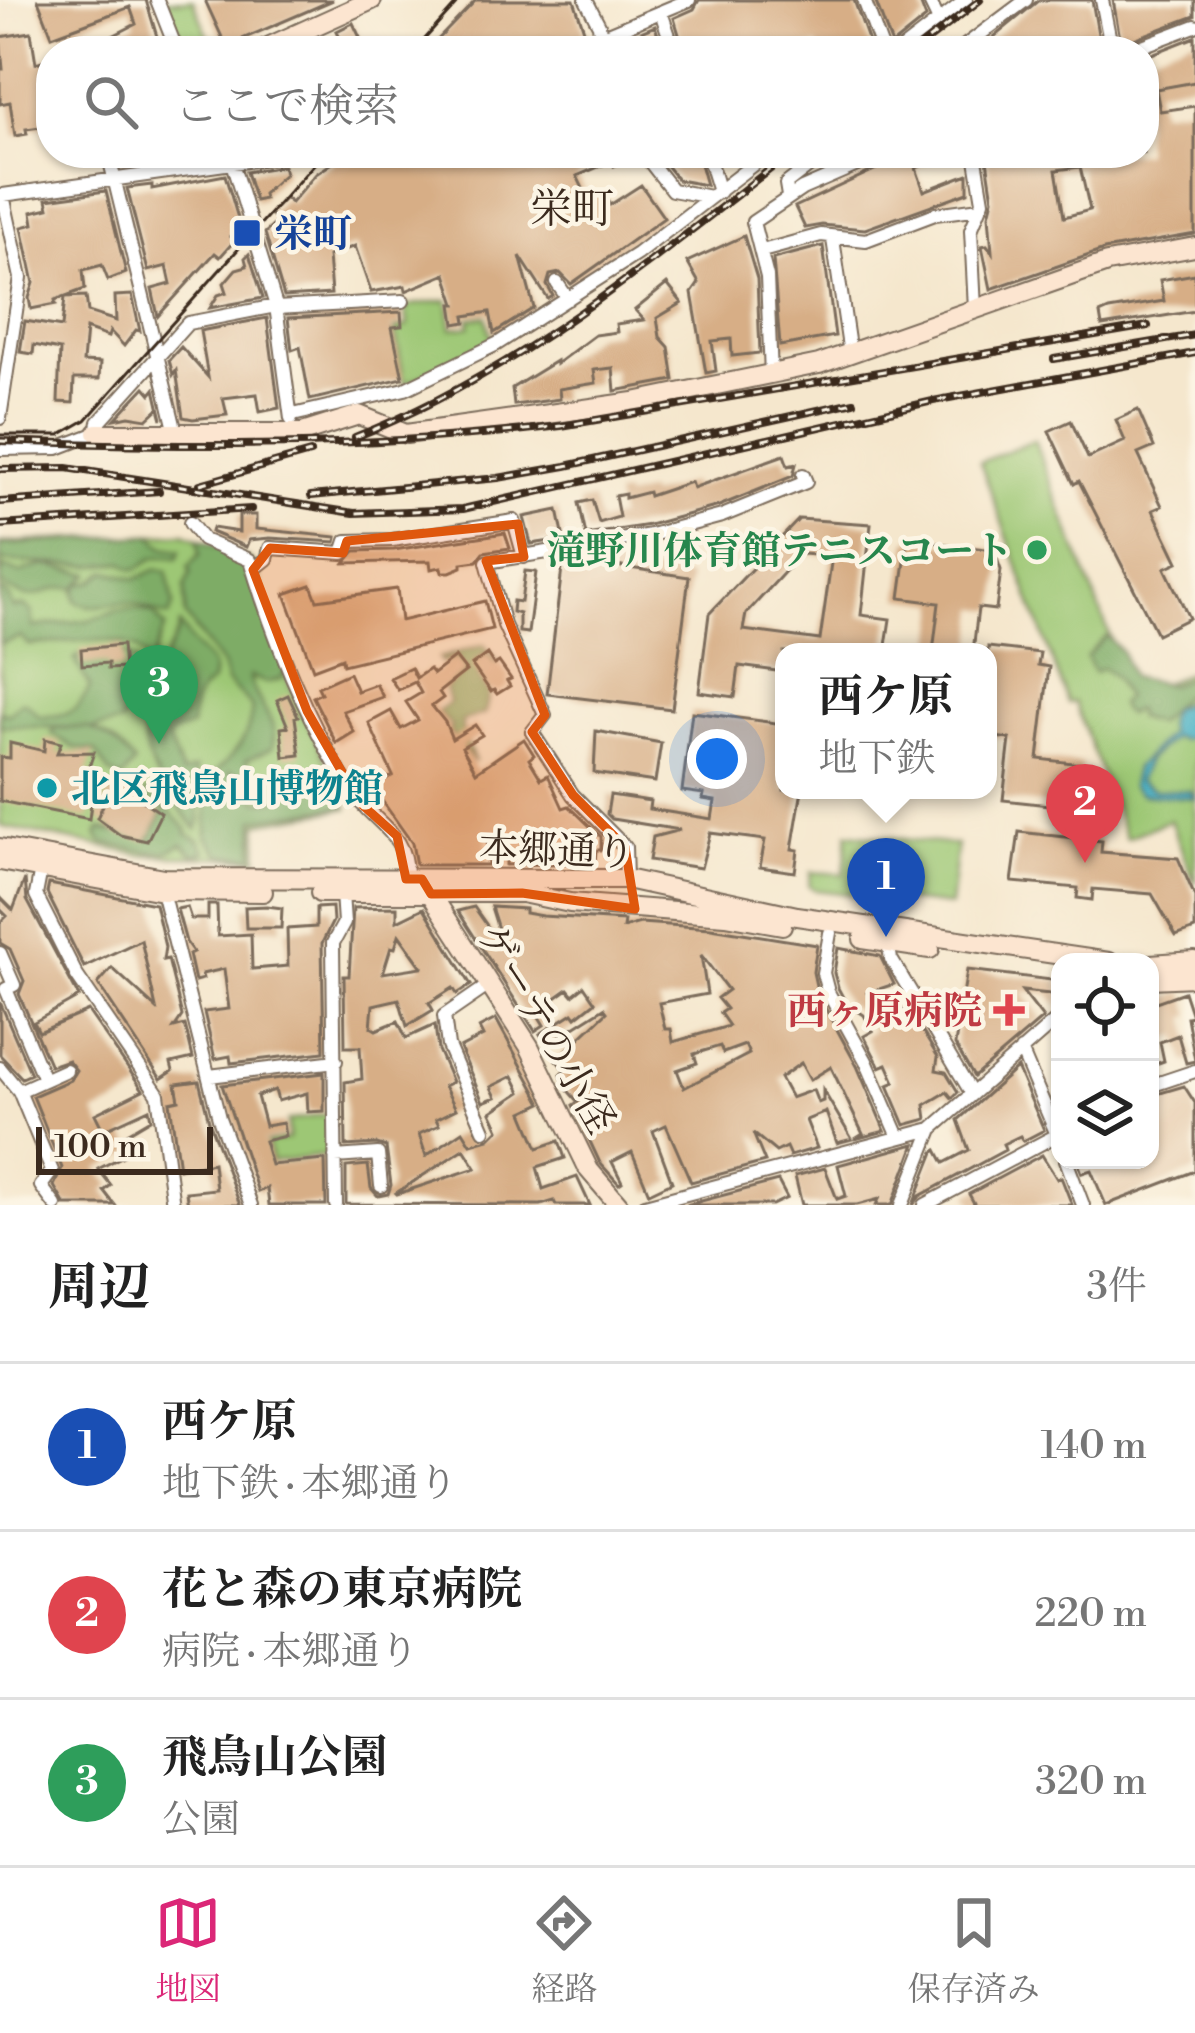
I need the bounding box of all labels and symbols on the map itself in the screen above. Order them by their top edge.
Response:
district label: 栄町 [530,184,614,237]
place label: 栄町 [274,211,352,260]
marker: 栄町 [231,217,263,249]
place label: 滝野川体育館テニスコート [547,528,1013,577]
marker: 滝野川体育館テニスコート [1024,537,1050,563]
pin: 3 [120,645,198,744]
your location [687,729,747,789]
pin: 2 [1046,764,1124,863]
place label: 北区飛鳥山博物館 [71,766,383,815]
marker: 北区飛鳥山博物館 [34,775,60,801]
street label: 本郷通り [478,824,636,879]
pin: 1 [847,838,925,937]
street label: ゲーテの小径 [465,916,625,1143]
place label: 西ヶ原病院 [787,988,982,1037]
marker: 西ヶ原病院 [993,994,1025,1026]
scale bar [36,1121,213,1174]

